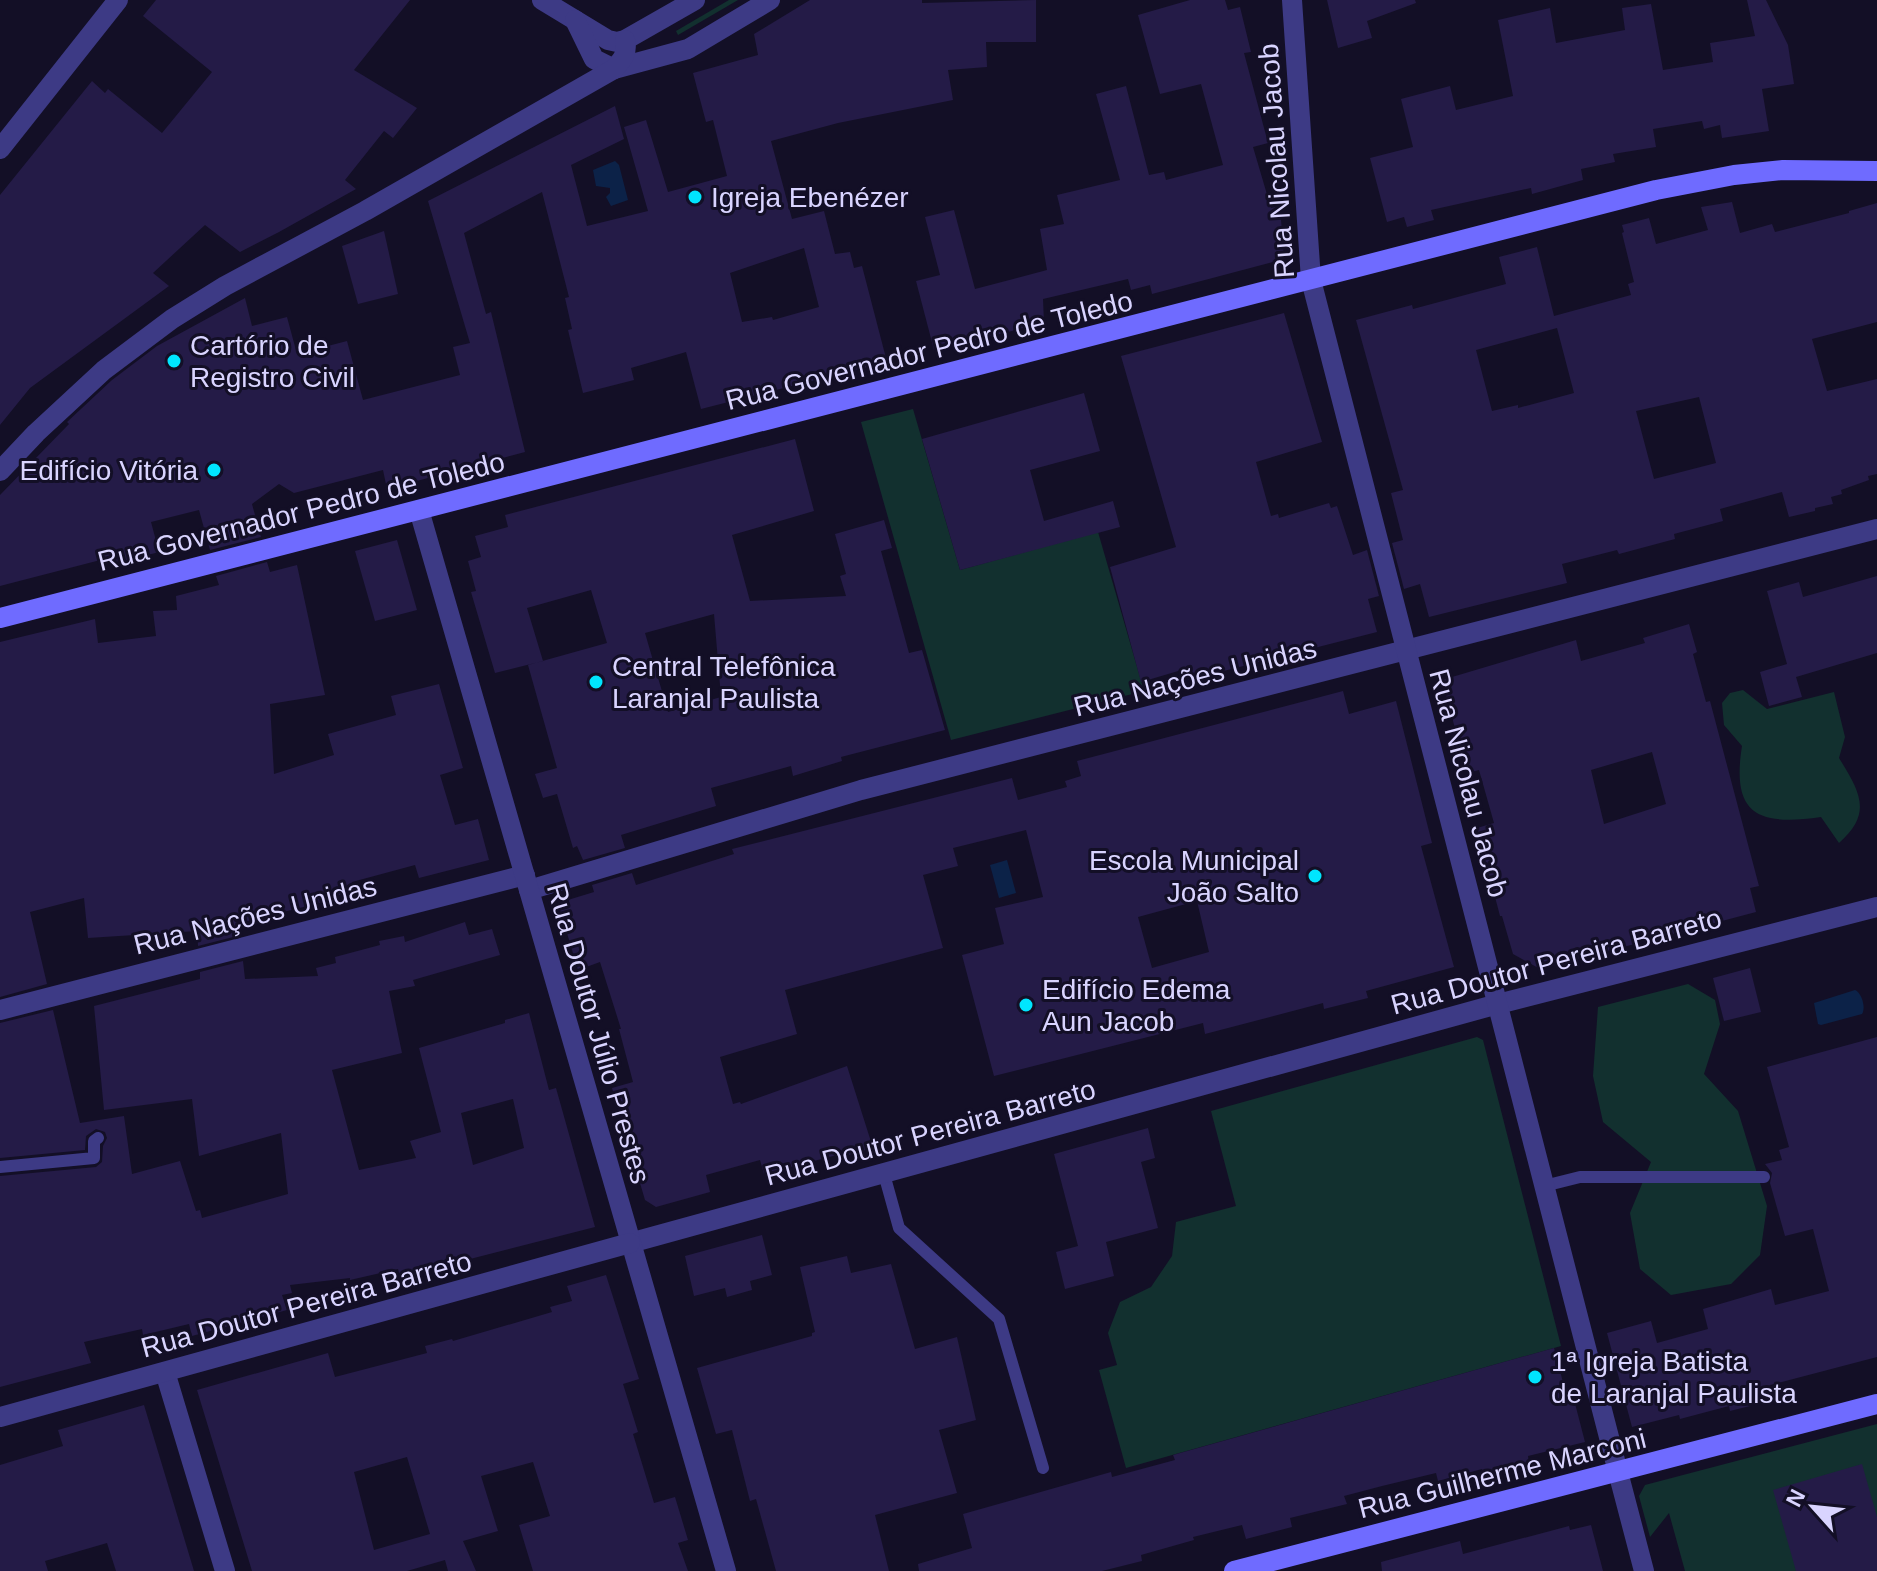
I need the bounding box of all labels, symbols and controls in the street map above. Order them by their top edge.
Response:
street label: Rua Nicolau Jacob [1253,43,1300,279]
place label: Igreja Ebenézer [711,182,909,213]
marker: Igreja Ebenézer [686,188,704,206]
street label: Rua Governador Pedro de Toledo [722,285,1136,416]
place label: Cartório de Registro Civil [190,330,355,393]
marker: Cartório de Registro Civil [165,352,183,370]
street label: Rua Governador Pedro de Toledo [94,446,508,577]
place label: Edifício Vitória [20,455,198,486]
marker: Edifício Vitória [205,461,223,479]
street label: Rua Nações Unidas [1071,632,1320,723]
place label: Central Telefônica Laranjal Paulista [612,651,836,714]
street label: Rua Nicolau Jacob [1423,666,1514,901]
marker: Central Telefônica Laranjal Paulista [587,673,605,691]
place label: Escola Municipal João Salto [1089,845,1299,908]
marker: Escola Municipal João Salto [1306,867,1324,885]
street label: Rua Nações Unidas [131,870,380,961]
street label: Rua Doutor Júlio Prestes [541,879,656,1187]
street label: Rua Doutor Pereira Barreto [1388,902,1725,1021]
place label: Edifício Edema Aun Jacob [1042,974,1231,1037]
marker: Edifício Edema Aun Jacob [1017,996,1035,1014]
street label: Rua Doutor Pereira Barreto [762,1073,1099,1192]
street label: Rua Doutor Pereira Barreto [138,1245,475,1364]
place label: 1ª Igreja Batista de Laranjal Paulista [1551,1346,1797,1409]
marker: 1ª Igreja Batista de Laranjal Paulista [1526,1368,1544,1386]
street label: Rua Guilherme Marconi [1355,1423,1649,1524]
north arrow [1773,1467,1853,1547]
text: N [1781,1485,1810,1511]

